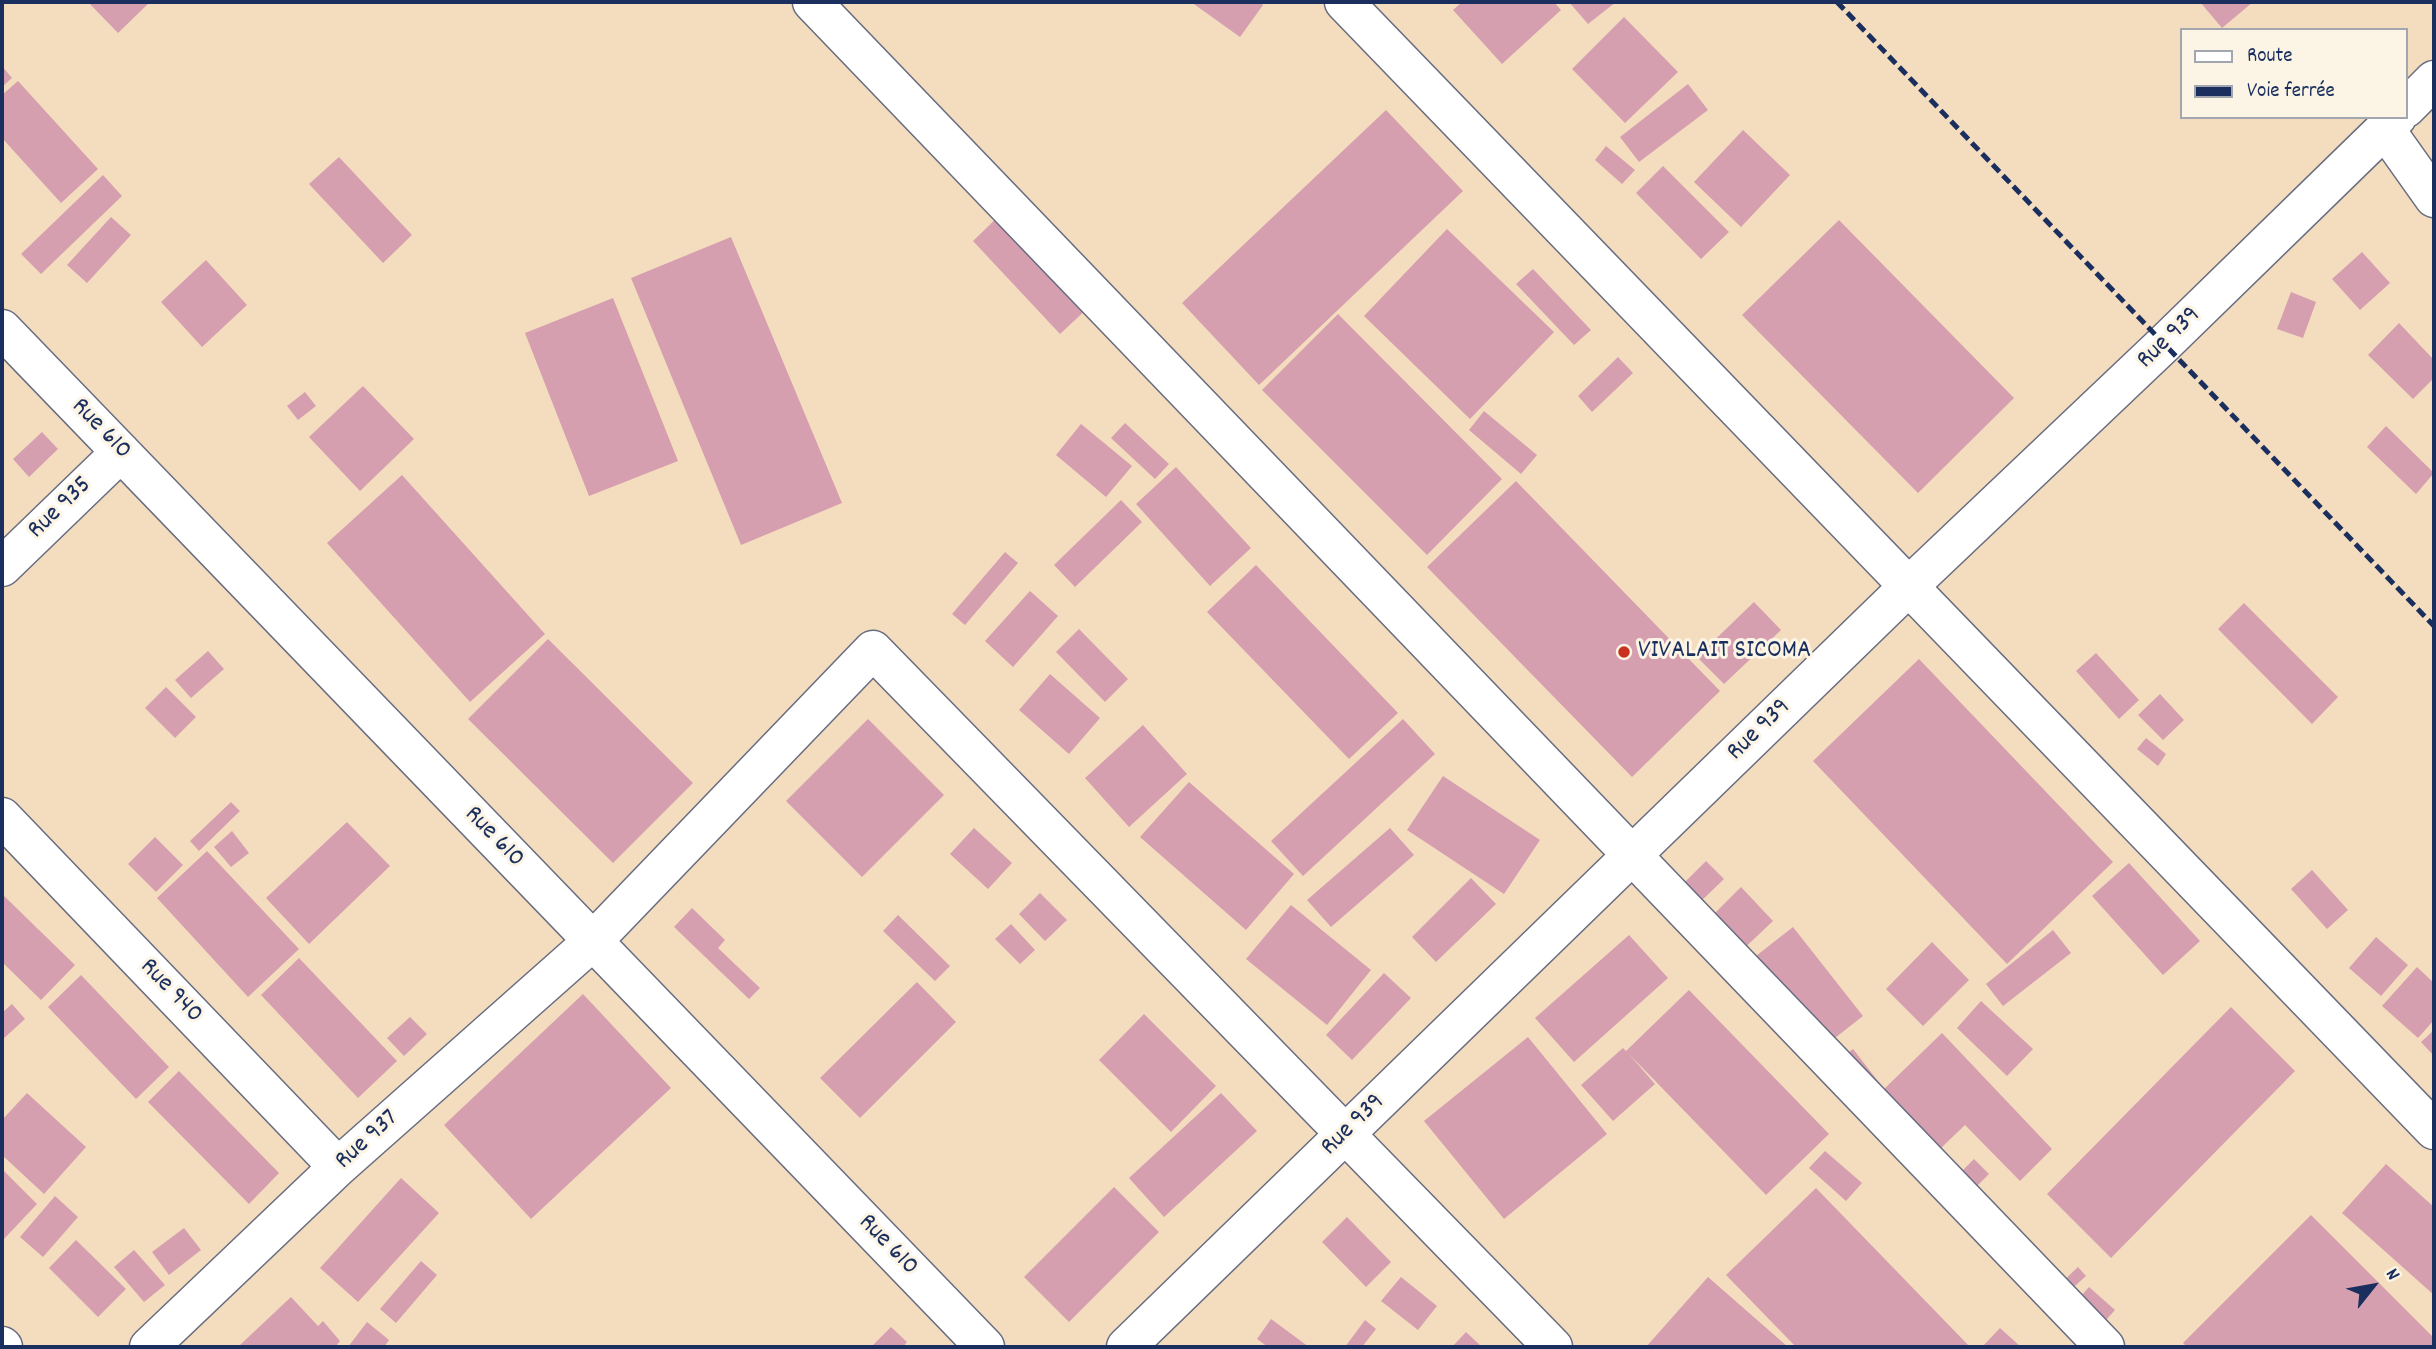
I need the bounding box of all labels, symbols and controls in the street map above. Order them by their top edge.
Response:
legend [2180,28,2408,119]
text: Route [2247,42,2293,72]
text: Voie ferrée [2247,77,2335,107]
street label: Rue 939 [2132,301,2208,377]
street label: Rue 610 [63,393,137,467]
street label: Rue 935 [23,471,99,547]
place label: VIVALAIT SICOMA [1638,636,1811,668]
marker: VIVALAIT SICOMA [1616,644,1632,660]
street label: Rue 939 [1722,693,1798,769]
street label: Rue 610 [456,801,530,875]
street label: Rue 940 [132,953,208,1031]
street label: Rue 939 [1316,1088,1392,1164]
street label: Rue 937 [330,1104,406,1178]
street label: Rue 610 [850,1209,924,1283]
north arrow [2338,1251,2408,1321]
text: N [2377,1264,2405,1286]

